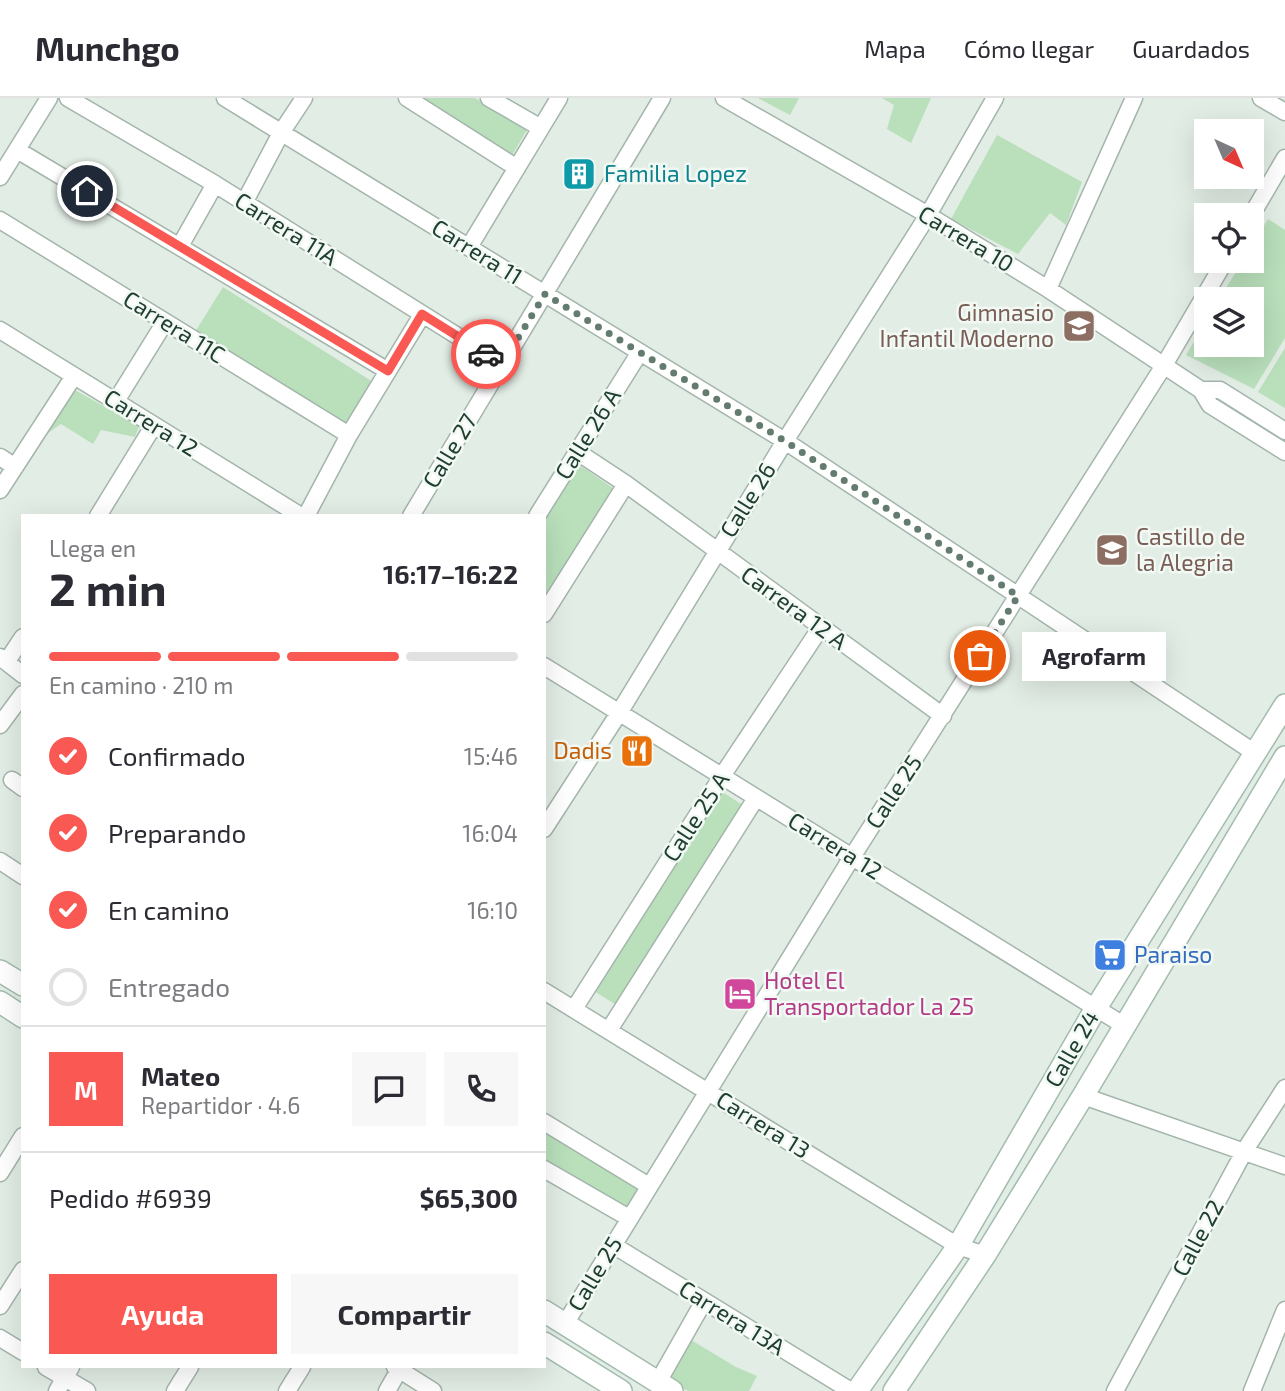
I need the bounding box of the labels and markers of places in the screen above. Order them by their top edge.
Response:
building icon: Familia Lopez [560,155,598,193]
place label: Familia Lopez [604,159,747,187]
pin [57,161,117,221]
place label: Gimnasio Infantil Moderno [880,298,1054,352]
school or university icon: Gimnasio Infantil Moderno [1060,307,1098,345]
place label: Castillo de la Alegria [1136,522,1245,576]
school or university icon: Castillo de la Alegria [1093,531,1131,569]
pin [950,626,1010,686]
callout: Agrofarm [1022,632,1166,680]
restaurant icon: Dadis [618,732,656,770]
place label: Dadis [554,736,612,764]
supermarket icon: Paraiso [1091,936,1129,974]
place label: Paraiso [1134,940,1212,968]
place label: Hotel El Transportador La 25 [764,966,974,1020]
hotel icon: Hotel El Transportador La 25 [721,975,759,1013]

